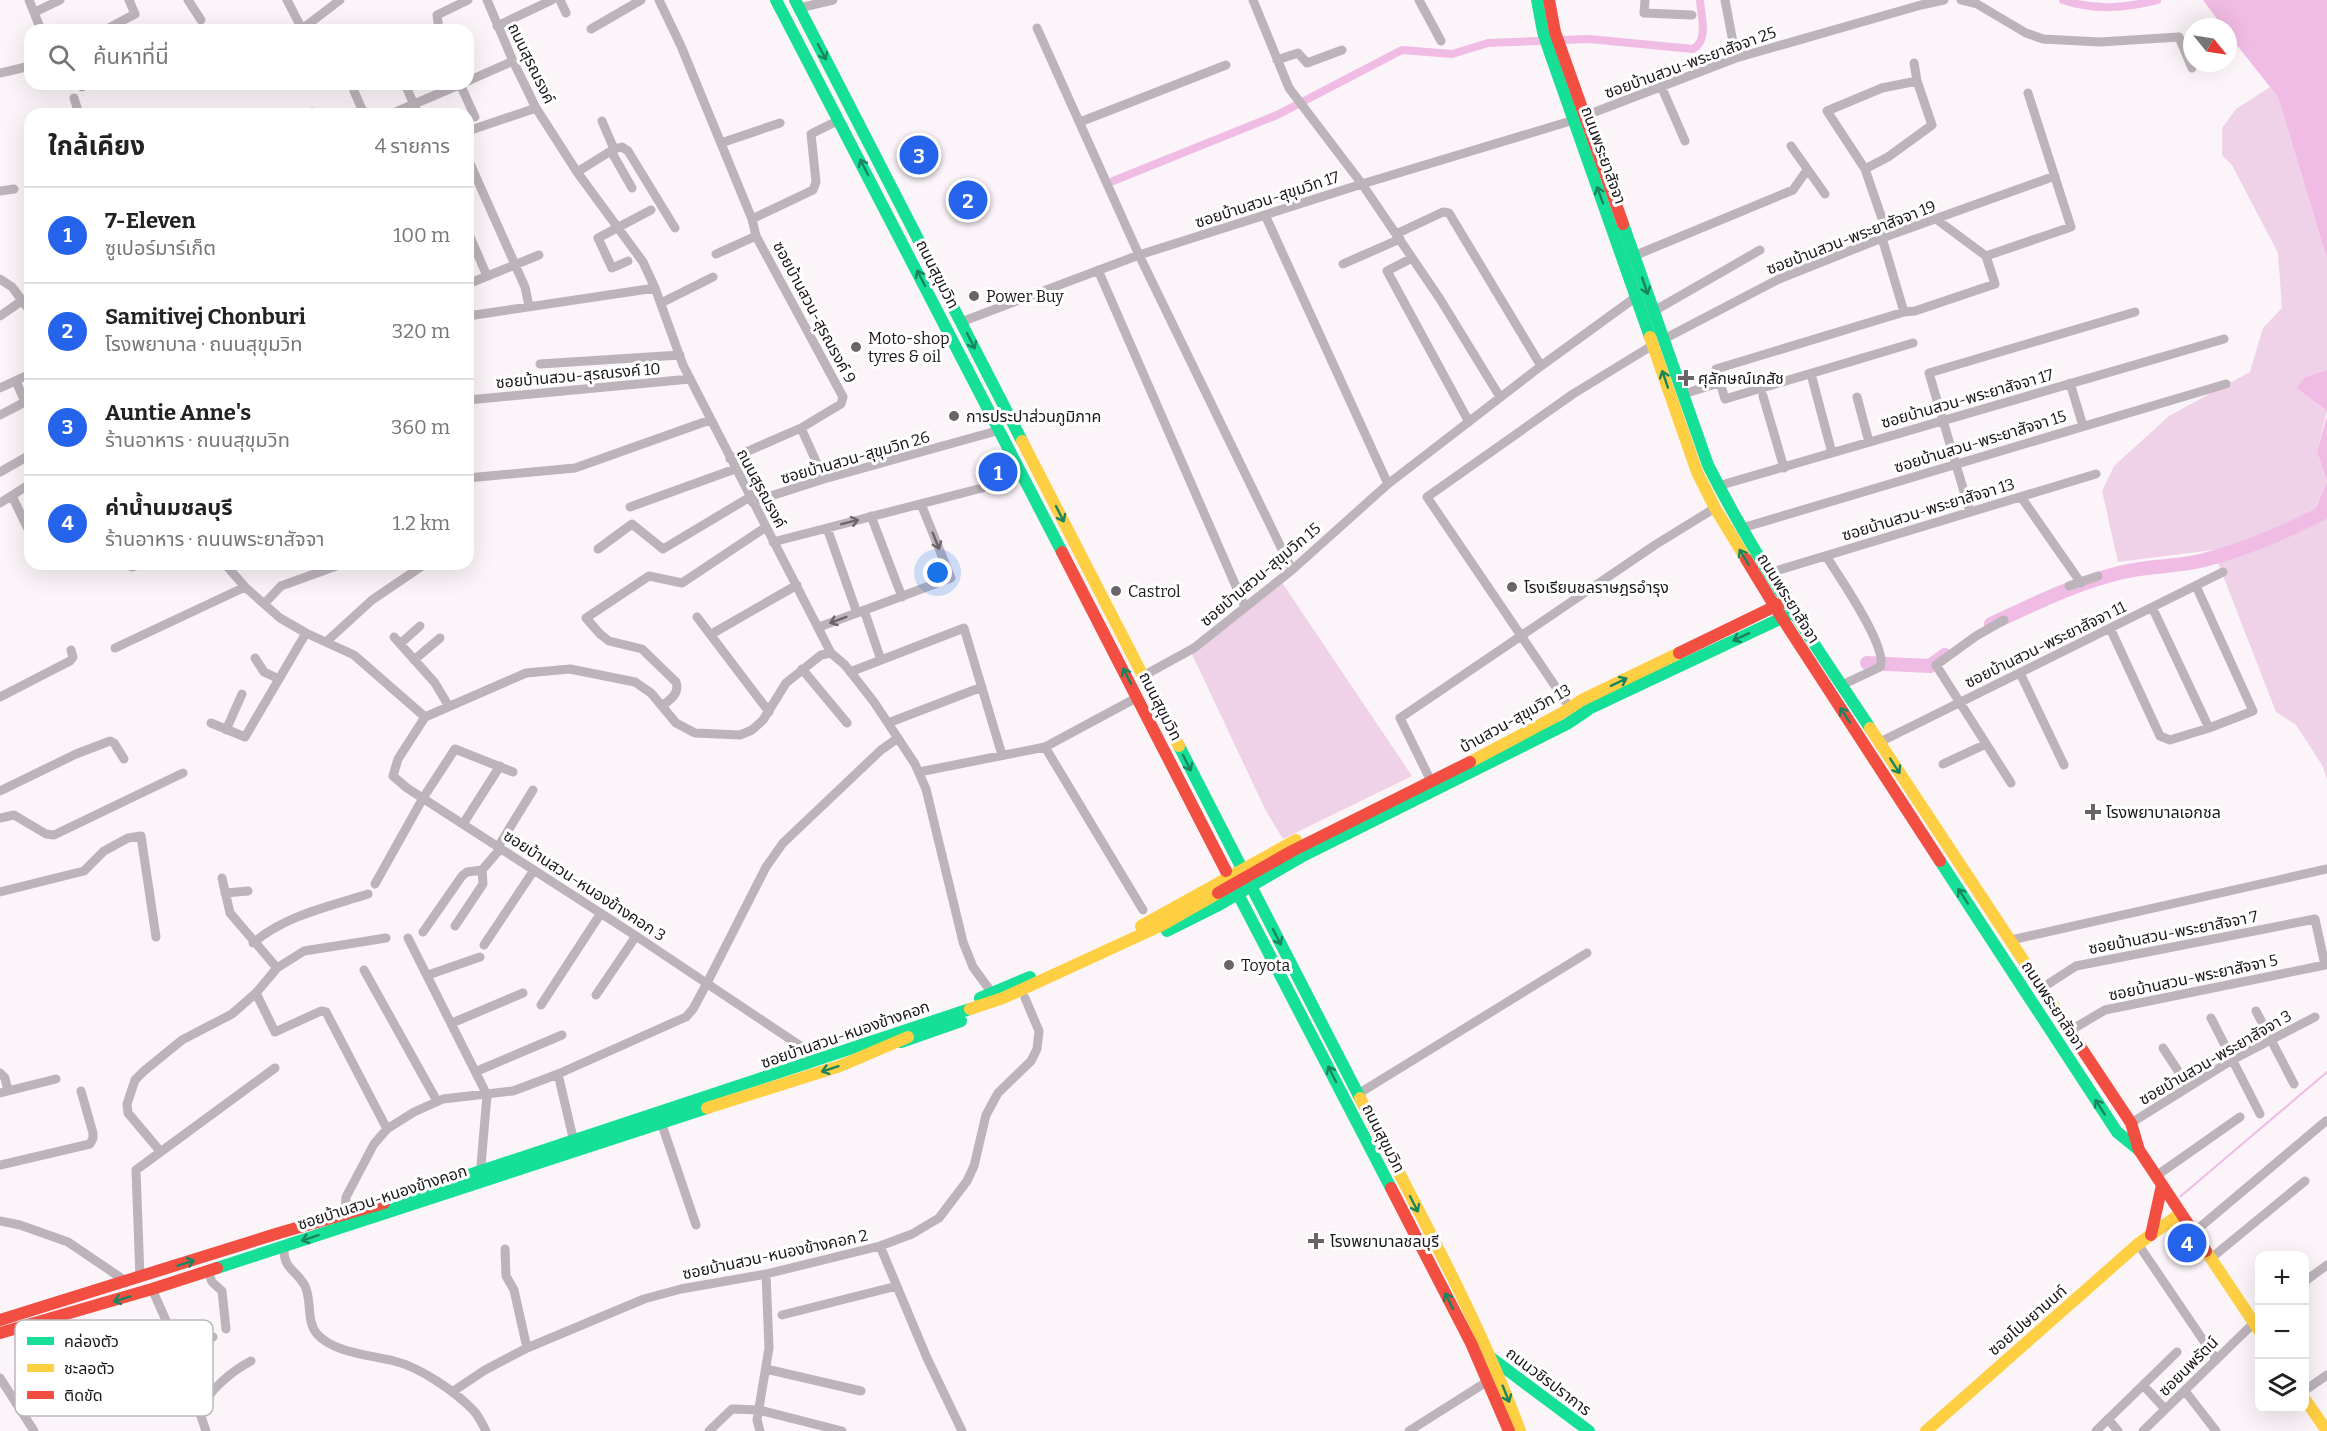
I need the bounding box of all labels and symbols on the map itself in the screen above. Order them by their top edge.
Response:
north arrow [2183,18,2237,72]
street label: ถนนสุรณรงค์ [504,20,559,106]
street label: ซอยบ้านสวน-พระยาสัจจา 25 [1602,23,1779,102]
one-way arrow [816,43,828,61]
street label: ถนนพระยาสัจจา [1577,104,1630,206]
pin: 3 [900,132,938,178]
one-way arrow [858,159,869,177]
street label: ซอยบ้านสวน-สุขุมวิท 17 [1193,167,1342,232]
pin: 2 [948,178,988,222]
one-way arrow [1594,186,1605,205]
street label: ซอยบ้านสวน-พระยาสัจจา 19 [1764,196,1939,279]
street label: ถนนสุขุมวิท [912,237,963,312]
street label: ซอยบ้านสวน-สุรณรงค์ 9 [769,238,860,386]
one-way arrow [915,270,927,287]
one-way arrow [1641,276,1652,294]
place label: Power Buy [986,287,1064,306]
marker: Power Buy [967,289,981,303]
place label: Moto-shop tyres & oil [868,329,950,366]
one-way arrow [965,332,977,349]
marker: Moto-shop tyres & oil [849,340,863,354]
street label: ซอยบ้านสวน-สุรณรงค์ 10 [495,359,661,392]
street label: ซอยบ้านสวน-พระยาสัจจา 17 [1879,365,2055,432]
place label: ศุลักษณ์เภสัช [1698,369,1784,388]
one-way arrow [1658,370,1669,389]
marker: ศุลักษณ์เภสัช [1679,371,1693,385]
street label: ซอยบ้านสวน-พระยาสัจจา 15 [1892,406,2068,477]
place label: การประปาส่วนภูมิภาค [966,407,1101,426]
marker: การประปาส่วนภูมิภาค [947,409,961,423]
street label: ซอยบ้านสวน-สุขุมวิท 26 [778,427,932,488]
street label: ถนนสุรณรงค์ [733,445,790,531]
pin: 1 [978,450,1018,494]
street label: ซอยบ้านสวน-พระยาสัจจา 13 [1840,474,2017,545]
one-way arrow [1055,505,1066,523]
one-way arrow [840,516,859,527]
street label: ซอยบ้านสวน-สุขุมวิท 15 [1196,518,1324,630]
one-way arrow [931,531,942,550]
one-way arrow [1738,549,1750,566]
street label: ถนนพระยาสัจจา [1753,550,1824,647]
your location [923,558,952,587]
place label: โรงเรียนชลราษฎรอำรุง [1524,578,1669,597]
marker: โรงเรียนชลราษฎรอำรุง [1505,580,1519,594]
place label: Castrol [1128,582,1181,601]
marker: Castrol [1109,584,1123,598]
street label: ซอยบ้านสวน-พระยาสัจจา 11 [1962,597,2129,692]
one-way arrow [829,616,847,627]
one-way arrow [1732,632,1750,644]
one-way arrow [1121,668,1132,686]
street label: ถนนสุขุมวิท [1135,669,1186,744]
one-way arrow [1610,676,1628,687]
street label: บ้านสวน-สุขุมวิท 13 [1456,680,1574,757]
one-way arrow [1839,707,1851,724]
one-way arrow [1182,753,1194,771]
one-way arrow [1890,757,1902,774]
marker: โรงพยาบาลเอกชล [2084,803,2102,821]
place label: โรงพยาบาลเอกชล [2106,803,2221,822]
street label: ซอยบ้านสวน-หนองข้างคอก 3 [500,826,669,945]
one-way arrow [1957,888,1969,905]
street label: ซอยบ้านสวน-พระยาสัจจา 7 [2087,907,2259,958]
one-way arrow [1272,928,1283,946]
street label: ซอยบ้านสวน-พระยาสัจจา 5 [2107,950,2279,1005]
place label: Toyota [1241,956,1290,975]
street label: ถนนพระยาสัจจา [2018,957,2089,1053]
marker: Toyota [1222,958,1236,972]
street label: ซอยบ้านสวน-หนองข้างคอก [758,997,932,1072]
street label: ซอยบ้านสวน-พระยาสัจจา 3 [2136,1006,2295,1109]
one-way arrow [821,1065,840,1076]
one-way arrow [1326,1066,1338,1083]
one-way arrow [2094,1099,2106,1115]
street label: ถนนสุขุมวิท [1358,1101,1409,1176]
street label: ซอยบ้านสวน-หนองข้างคอก [295,1161,469,1234]
one-way arrow [1409,1195,1420,1213]
pin: 4 [2168,1220,2206,1266]
street label: ซอยบ้านสวน-หนองข้างคอก 2 [681,1226,870,1283]
marker: โรงพยาบาลชลบุรี [1307,1232,1325,1250]
place label: โรงพยาบาลชลบุรี [1330,1232,1439,1251]
one-way arrow [301,1233,320,1244]
one-way arrow [176,1256,195,1267]
street label: ซอยโปษยานนท์ [1984,1281,2070,1360]
one-way arrow [1443,1293,1455,1310]
one-way arrow [113,1294,132,1305]
legend [15,1320,213,1416]
text: คล่องตัว [64,1332,119,1351]
street label: ซอยนพรัตน์ [2155,1333,2222,1400]
street label: ถนนวชิรปราการ [1502,1343,1595,1420]
text: ชะลอตัว [64,1359,115,1378]
one-way arrow [1501,1384,1512,1402]
text: ติดขัด [64,1386,103,1405]

